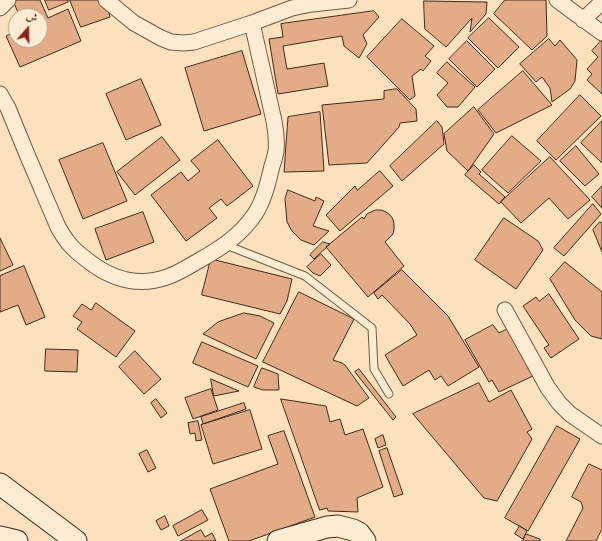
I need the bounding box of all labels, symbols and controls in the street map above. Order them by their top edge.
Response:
north arrow [8,8,48,48]
text: ش [25,9,39,25]

